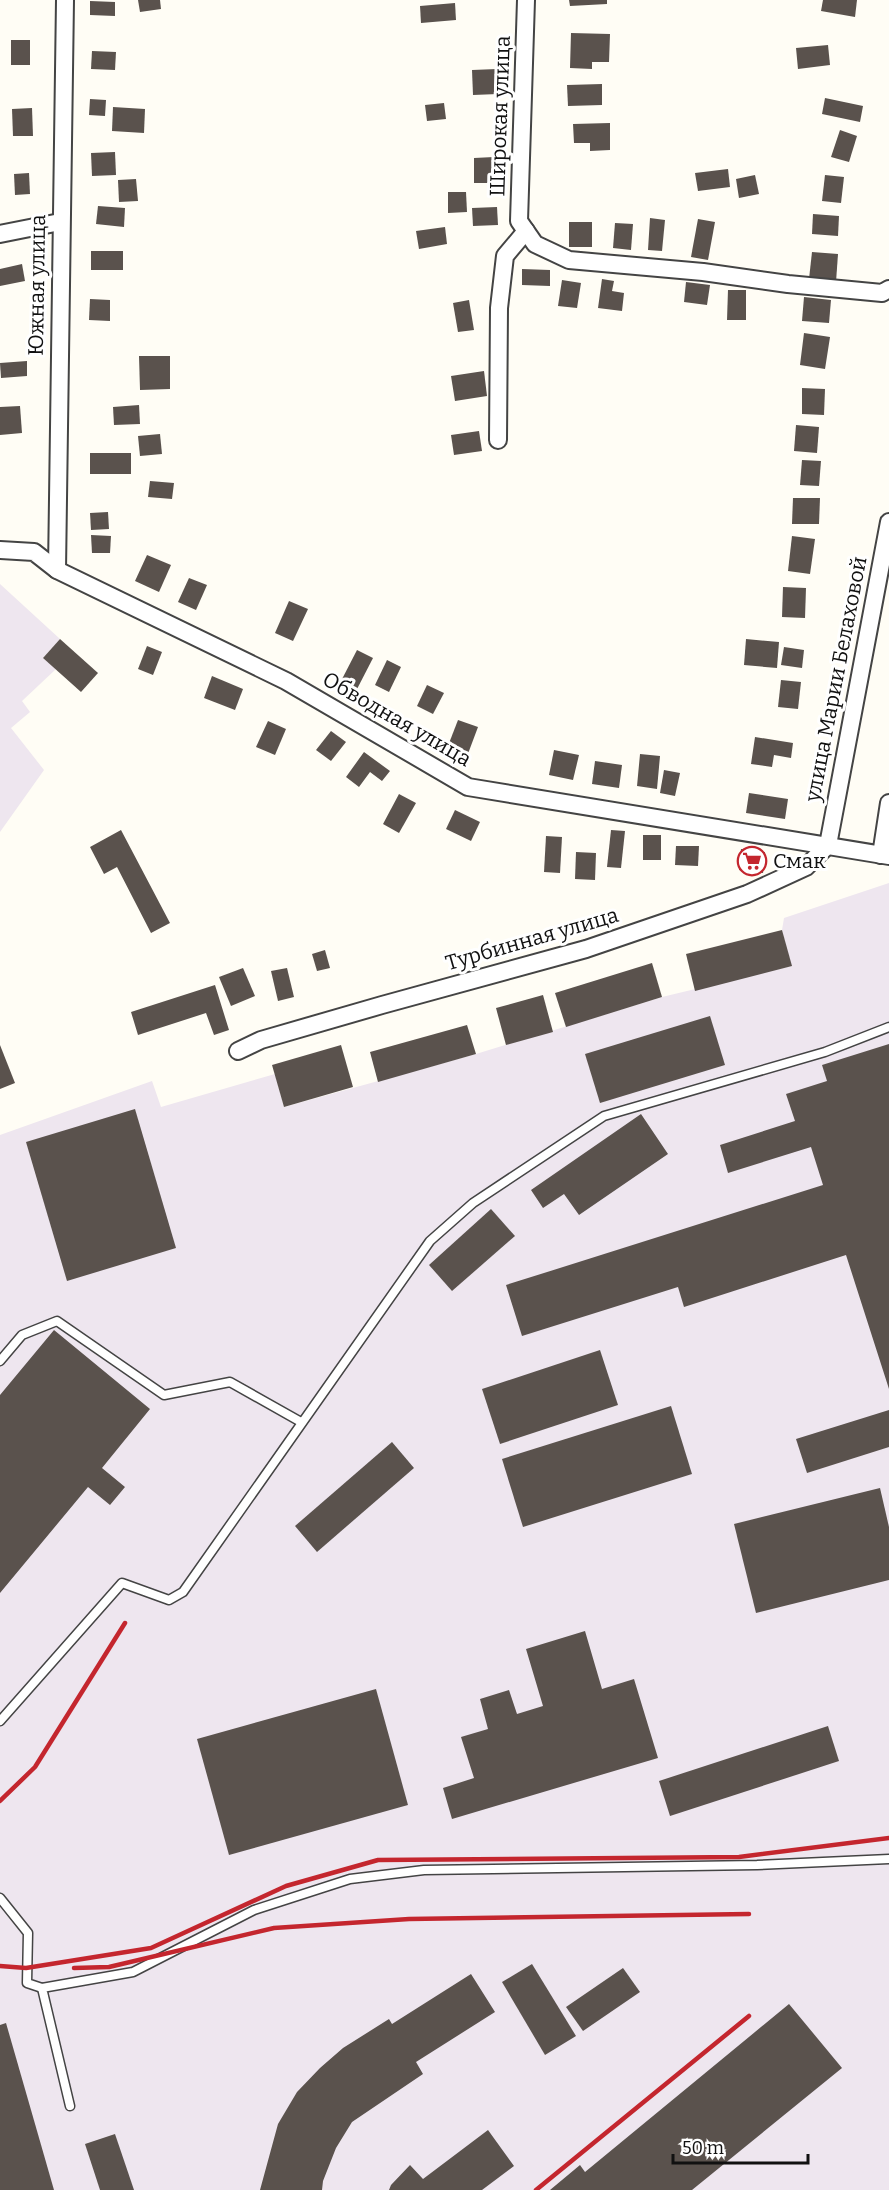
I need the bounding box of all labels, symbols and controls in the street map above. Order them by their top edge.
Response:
street label: Широкая улица [484,35,516,197]
street label: Южная улица [23,214,51,356]
street label: улица Марии Белаховой [799,554,873,805]
street label: Обводная улица [318,666,476,772]
supermarket icon: Смак [736,845,768,877]
place label: Смак [773,848,826,874]
street label: Турбинная улица [442,902,622,976]
scale bar [673,2127,808,2165]
text: 50 m [682,2137,724,2159]

